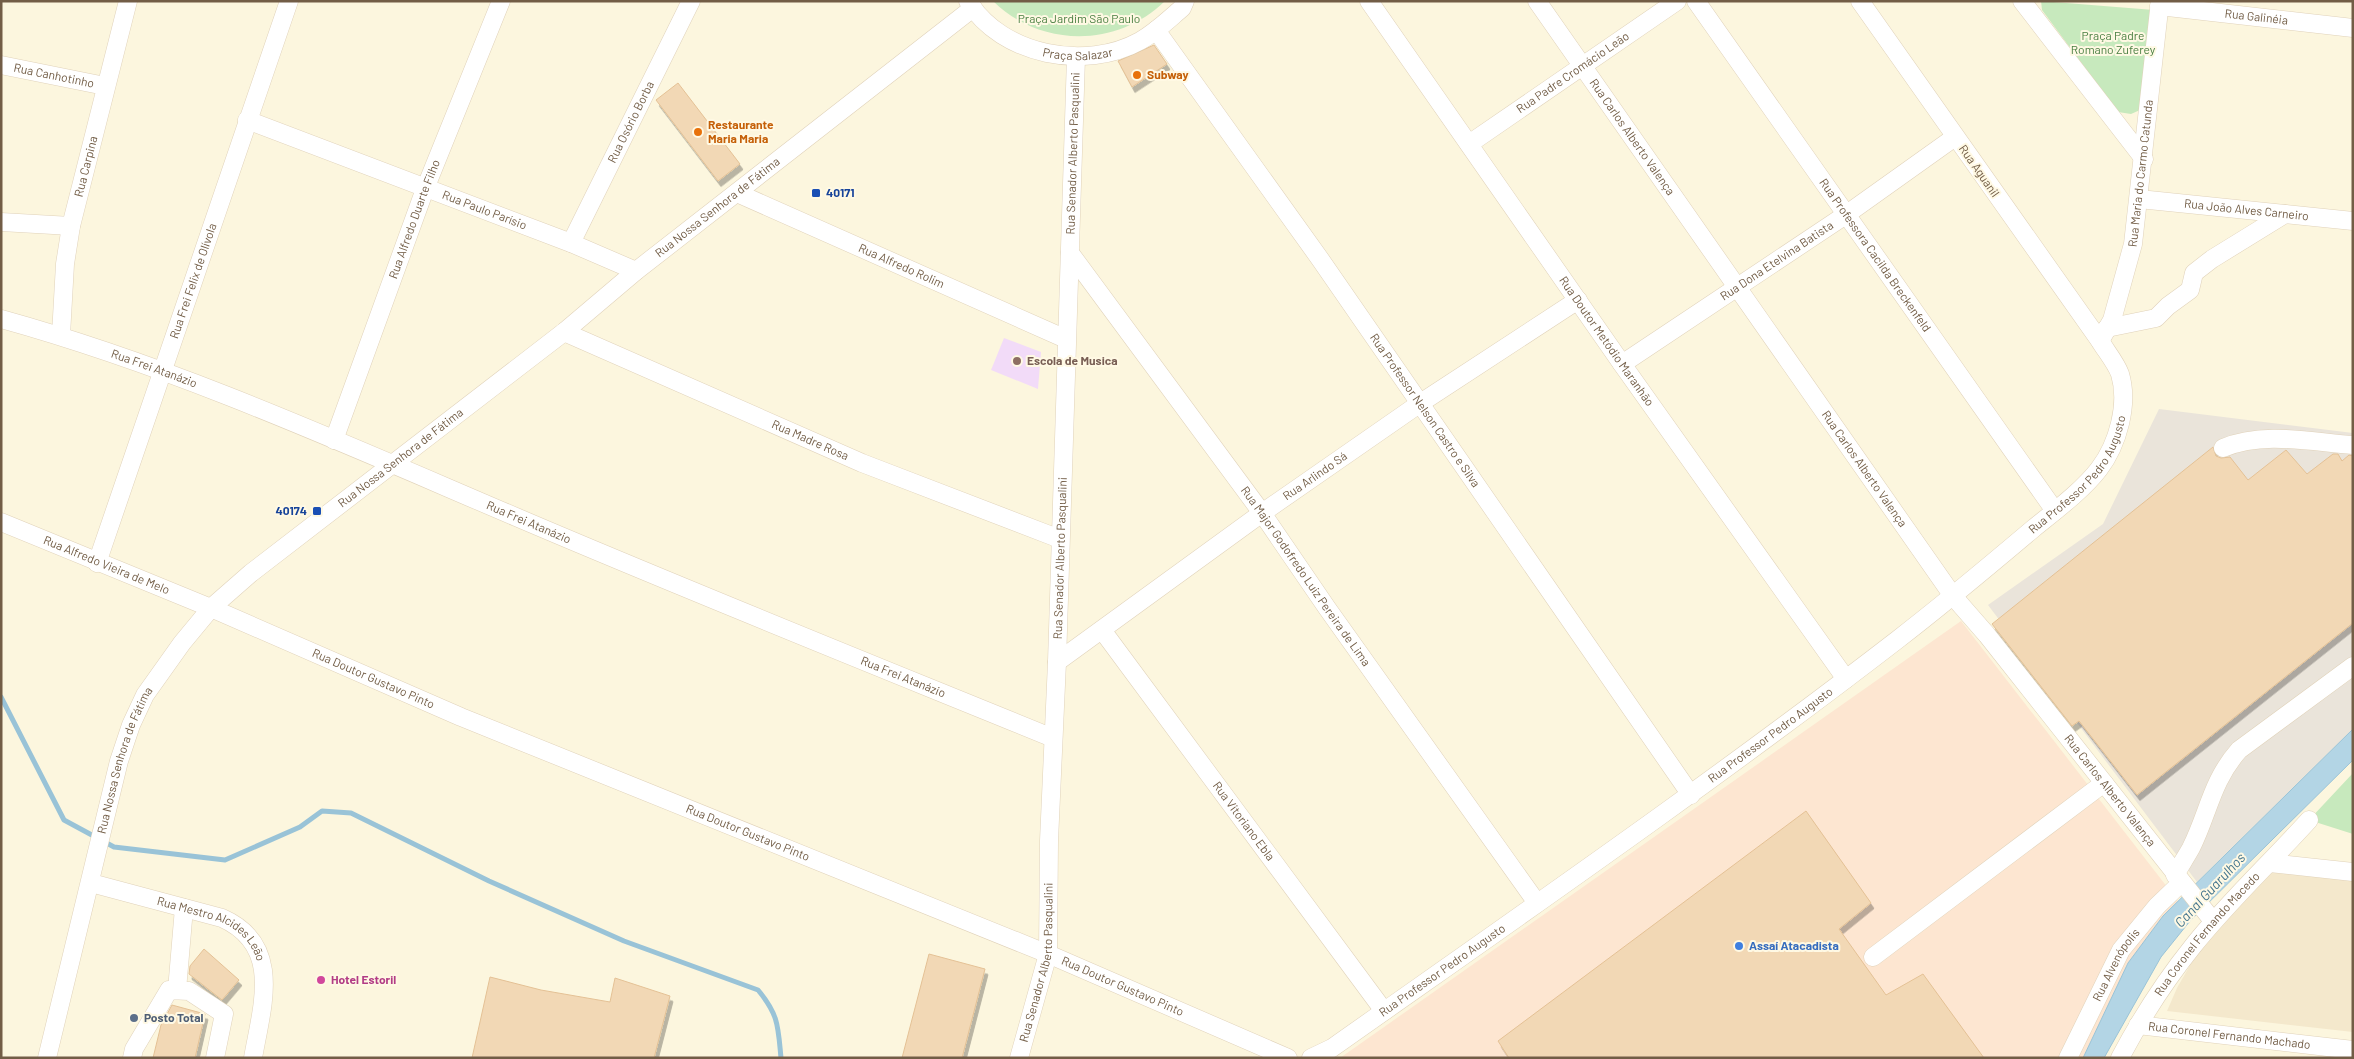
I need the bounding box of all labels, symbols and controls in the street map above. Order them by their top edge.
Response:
street label: Rua Galinéia [2224,6,2289,27]
park label: Praça Jardim São Paulo [1018,11,1140,25]
street label: Rua Padre Cromácio Leão [1513,28,1631,115]
park label: Praça Padre Romano Zuferey [2071,28,2156,56]
street label: Praça Salazar [1042,44,1114,62]
street label: Rua Canhotinho [13,60,96,90]
place label: Subway [1147,67,1189,81]
marker: Subway [1131,69,1143,81]
street label: Rua Senador Alberto Pasqualini [1062,72,1082,235]
street label: Rua Carlos Alberto Valença [1587,76,1678,197]
street label: Rua Osório Borba [604,78,656,165]
street label: Rua Maria do Carmo Catunda [2125,99,2155,248]
place label: Restaurante Maria Maria [708,117,774,145]
marker: Restaurante Maria Maria [692,126,704,138]
street label: Rua Carpina [71,134,100,198]
street label: Rua Aguanil [1957,142,2003,199]
street label: Rua Nossa Senhora de Fátima [652,154,782,259]
street label: Rua Alfredo Duarte Filho [385,157,442,280]
street label: Rua Professora Cacilda Breckenfeld [1817,175,1935,334]
place label: 40171 [826,185,855,199]
street label: Rua Paulo Parísio [441,187,529,232]
marker: 40171 [810,187,822,199]
street label: Rua João Alves Carneiro [2183,196,2310,222]
street label: Rua Dona Etelvina Batista [1717,217,1835,303]
street label: Rua Frei Felix de Olívola [166,221,219,340]
street label: Rua Alfredo Rolim [857,240,947,290]
street label: Rua Doutor Metódio Maranhão [1557,273,1658,408]
street label: Rua Professor Nelson Castro e Silva [1368,331,1484,489]
street label: Rua Frei Atanázio [110,346,199,390]
place label: Escola de Musica [1027,353,1117,367]
marker: Escola de Musica [1011,355,1023,367]
street label: Rua Nossa Senhora de Fátima [335,404,465,510]
street label: Rua Carlos Alberto Valença [1819,407,1911,529]
street label: Rua Professor Pedro Augusto [2025,414,2128,536]
street label: Rua Madre Rosa [770,416,851,462]
street label: Rua Arlindo Sá [1280,448,1349,502]
street label: Rua Senador Alberto Pasqualini [1050,477,1069,640]
street label: Rua Major Godofredo Luiz Pereira de Lima [1239,483,1374,668]
street label: Rua Frei Atanázio [485,497,573,546]
place label: 40174 [276,503,307,517]
marker: 40174 [311,505,323,517]
street label: Rua Alfredo Vieira de Melo [42,532,172,596]
street label: Rua Doutor Gustavo Pinto [310,645,437,711]
street label: Rua Frei Atanázio [859,653,948,700]
street label: Rua Nossa Senhora de Fátima [94,684,155,835]
street label: Rua Professor Pedro Augusto [1705,684,1835,785]
street label: Rua Carlos Alberto Valença [2062,731,2159,849]
street label: Rua Vitoriano Ebla [1211,778,1278,863]
street label: Rua Doutor Gustavo Pinto [684,801,812,863]
water label: Canal Guarulhos [2171,849,2249,930]
street label: Rua Coronel Fernando Macedo [2151,869,2262,998]
street label: Rua Senador Alberto Pasqualini [1016,883,1055,1043]
street label: Rua Mestro Alcides Leão [156,893,269,962]
street label: Rua Professor Pedro Augusto [1376,920,1507,1019]
street label: Rua Alvenópolis [2089,925,2142,1003]
place label: Assaí Atacadista [1749,938,1839,952]
marker: Assaí Atacadista [1733,940,1745,952]
street label: Rua Doutor Gustavo Pinto [1060,953,1186,1018]
place label: Hotel Estoril [331,972,396,986]
marker: Hotel Estoril [315,974,327,986]
place label: Posto Total [144,1010,203,1024]
marker: Posto Total [128,1012,140,1024]
street label: Rua Coronel Fernando Machado [2148,1018,2311,1051]

